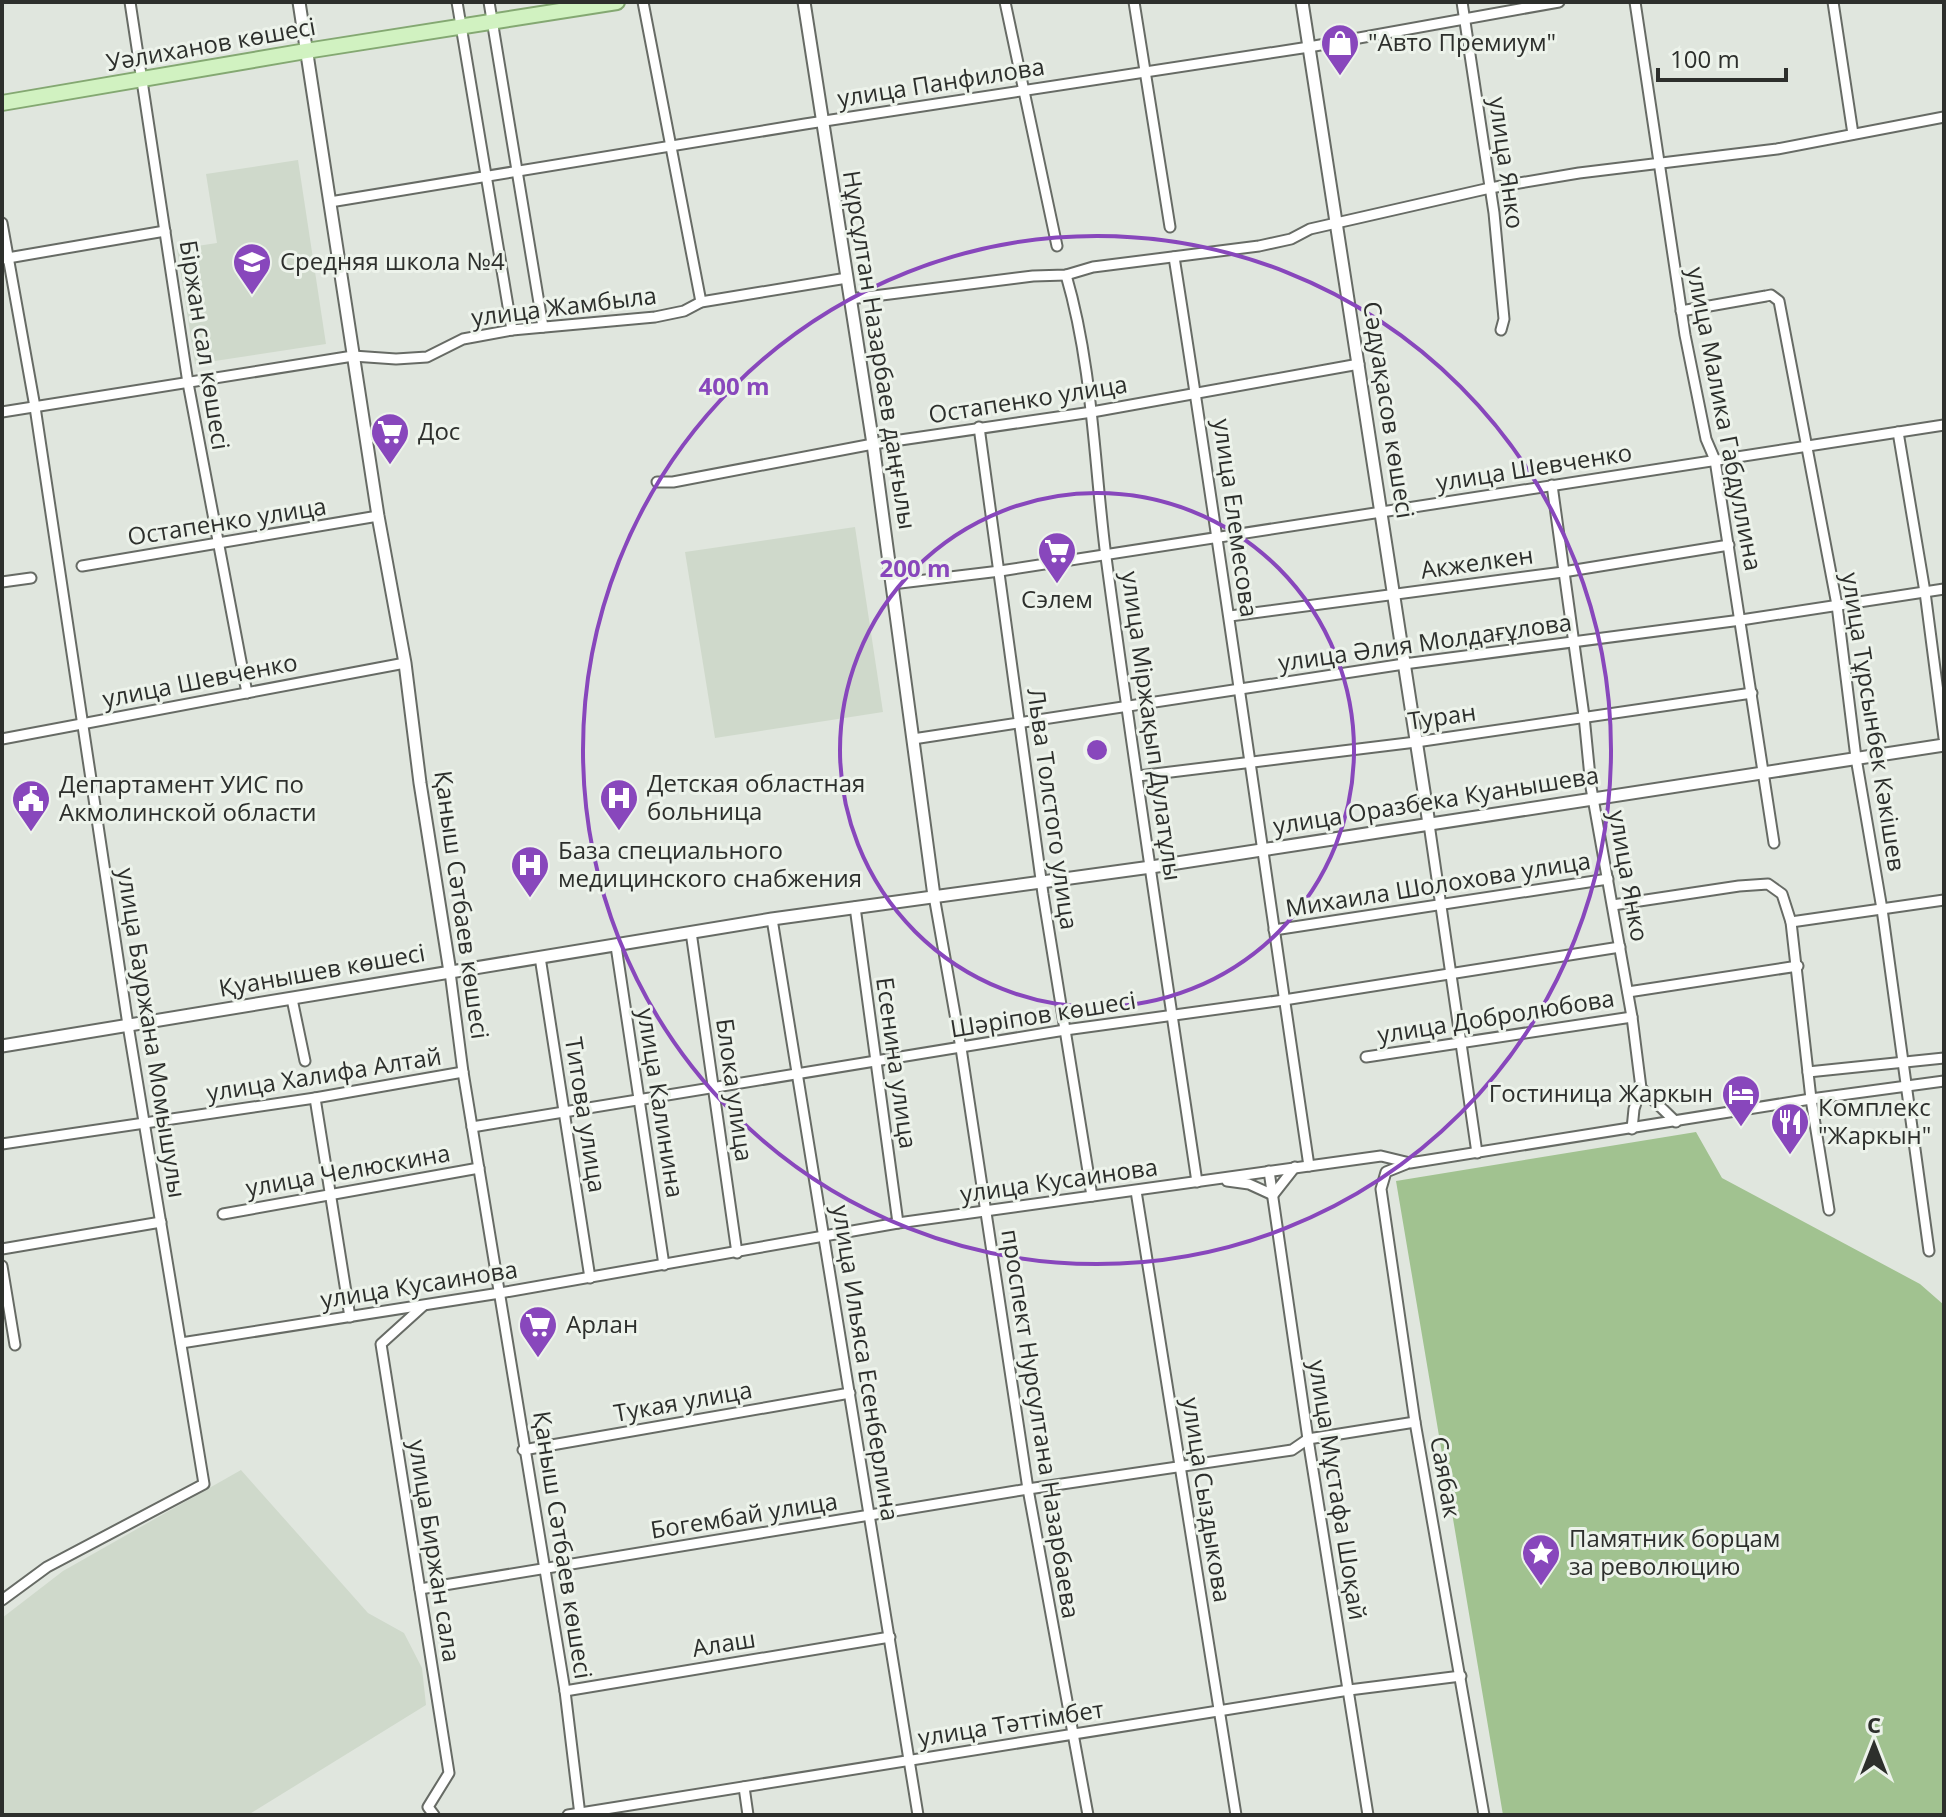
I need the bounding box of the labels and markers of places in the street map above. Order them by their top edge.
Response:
shop icon: "Авто Премиум" [1319,22,1361,77]
place label: "Авто Премиум" [1368,25,1556,58]
school or university icon: Средняя школа №4 [231,241,273,296]
place label: Средняя школа №4 [280,244,505,277]
supermarket icon: Дос [369,411,411,466]
place label: Дос [418,414,460,447]
supermarket icon: Сэлем [1036,530,1078,585]
place label: Сэлем [1021,582,1093,615]
centre of rings [1083,736,1111,764]
place label: Детская областная больница [647,766,865,827]
place label: Департамент УИС по Акмолинской области [59,767,316,828]
hospital icon: Детская областная больница [598,777,640,832]
public building icon: Департамент УИС по Акмолинской области [10,778,52,833]
place label: База специального медицинского снабжения [558,833,862,894]
hospital icon: База специального медицинского снабжения [509,844,551,899]
hotel icon: Гостиница Жаркын [1720,1073,1762,1128]
place label: Гостиница Жаркын [1489,1076,1713,1109]
place label: Комплекс "Жаркын" [1818,1090,1931,1151]
restaurant icon: Комплекс "Жаркын" [1769,1101,1811,1156]
supermarket icon: Арлан [517,1304,559,1359]
place label: Арлан [566,1307,638,1340]
place label: Памятник борцам за революцию [1569,1521,1780,1582]
place icon: Памятник борцам за революцию [1520,1532,1562,1587]

